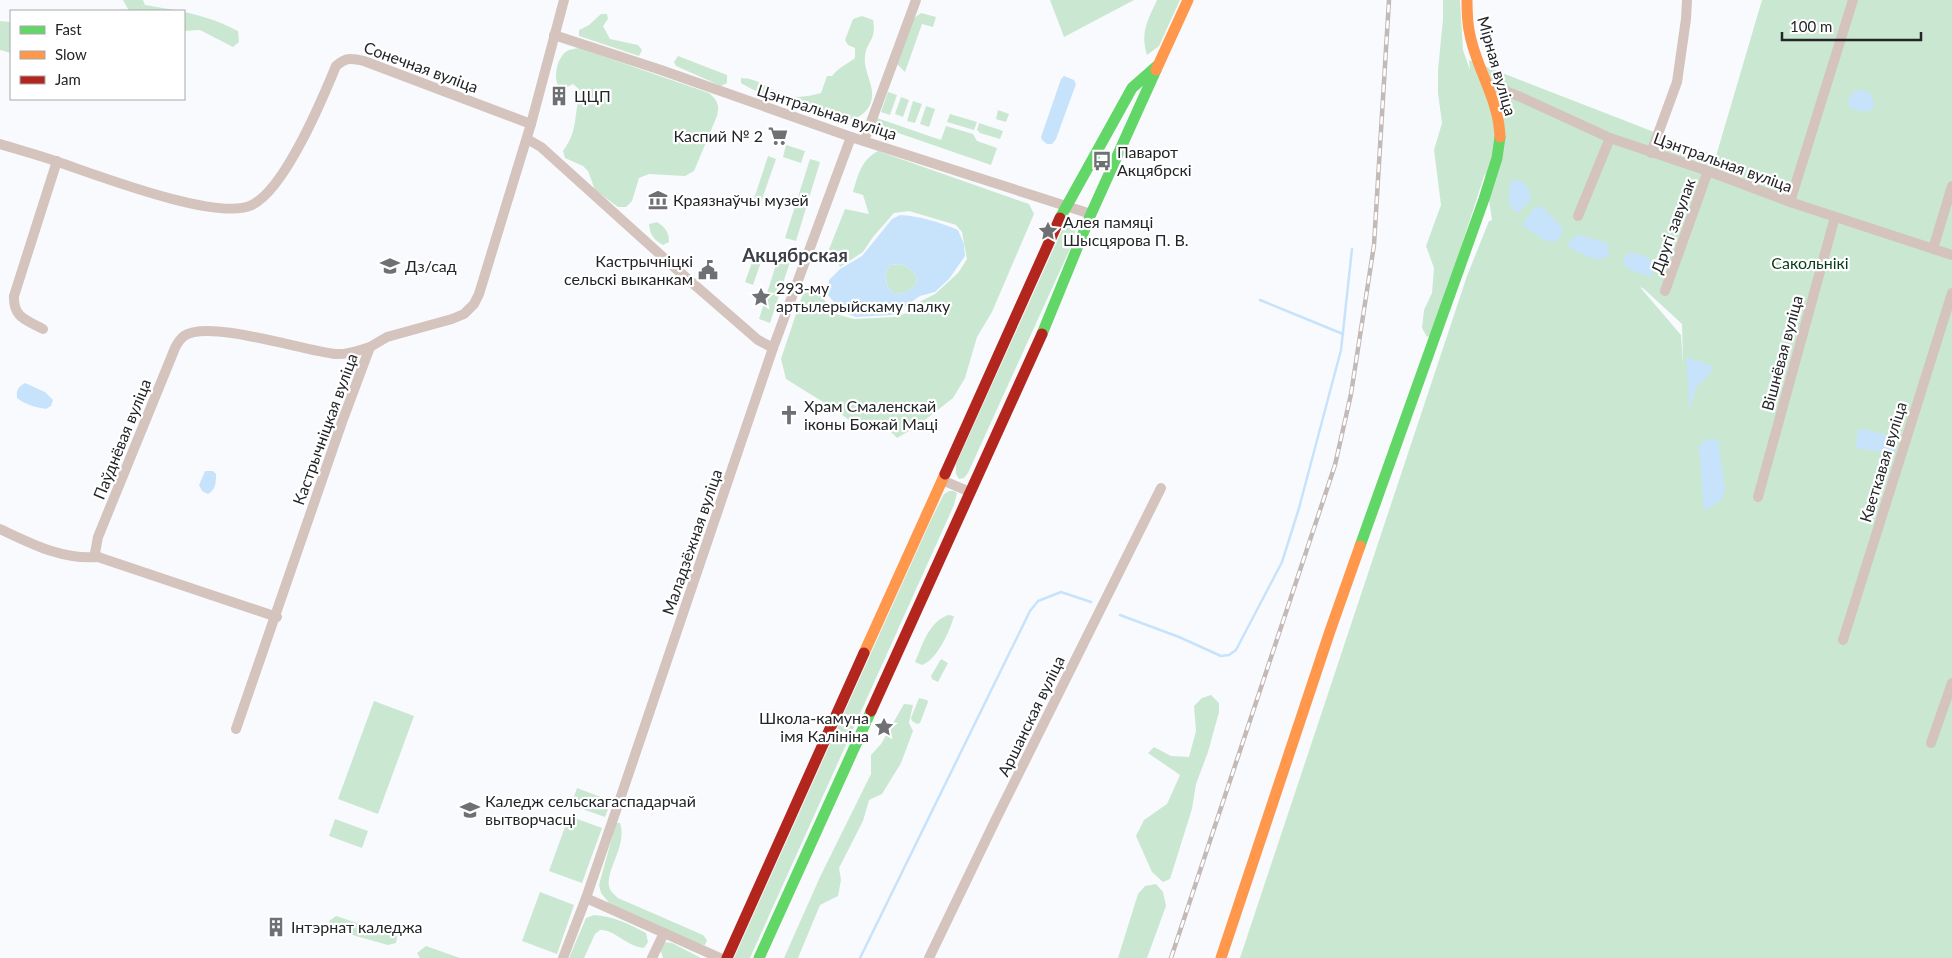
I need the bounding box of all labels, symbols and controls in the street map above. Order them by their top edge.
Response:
legend [10,10,185,100]
scale bar [1782,10,1921,42]
street label: Мірная вуліца [1474,14,1521,118]
text: 100 m [1790,17,1832,35]
text: Fast [55,20,82,38]
street label: Сонечная вуліца [361,37,481,96]
text: Slow [55,45,87,63]
text: Jam [55,70,81,88]
street label: Цэнтральная вуліца [755,80,900,143]
building icon: ЦЦП [548,85,570,107]
place label: ЦЦП [574,86,611,105]
supermarket icon: Каспий № 2 [767,125,789,147]
place label: Каспий № 2 [673,126,763,145]
street label: Цэнтральная вуліца [1651,128,1795,195]
place label: Паварот Акцябрскі [1117,142,1192,179]
bus stop icon: Паварот Акцябрскі [1091,150,1113,172]
street label: Другі завулак [1647,175,1699,276]
museum icon: Краязнаўчы музей [647,189,669,211]
place label: Краязнаўчы музей [673,190,809,209]
place label: Алея памяці Шысцярова П. В. [1063,212,1189,249]
place icon: Алея памяці Шысцярова П. В. [1037,220,1059,242]
district label: Акцябрская [741,243,848,266]
place label: Кастрычніцкі сельскі выканкам [564,251,693,288]
park label: Сакольнікі [1771,253,1849,272]
school or university icon: Дз/сад [379,255,401,277]
place label: Дз/сад [405,256,457,275]
public building icon: Кастрычніцкі сельскі выканкам [697,259,719,281]
place label: 293-му артылерыйскаму палку [776,278,951,315]
place icon: 293-му артылерыйскаму палку [750,286,772,308]
street label: Вішнёвая вуліца [1757,293,1806,413]
street label: Кастрычніцкая вуліца [288,350,361,507]
street label: Паўднёвая вуліца [89,376,154,502]
place label: Храм Смаленскай іконы Божай Маці [804,396,938,433]
street label: Кветкавая вуліца [1855,399,1910,524]
church icon: Храм Смаленскай іконы Божай Маці [778,404,800,426]
street label: Маладзёжная вуліца [658,466,725,617]
street label: Аршанская вуліца [993,652,1068,779]
place label: Школа-камуна імя Калініна [759,708,869,745]
place icon: Школа-камуна імя Калініна [873,716,895,738]
place label: Каледж сельскагаспадарчай вытворчасці [485,791,696,828]
school or university icon: Каледж сельскагаспадарчай вытворчасці [459,799,481,821]
building icon: Інтэрнат каледжа [265,916,287,938]
place label: Інтэрнат каледжа [291,917,423,936]

